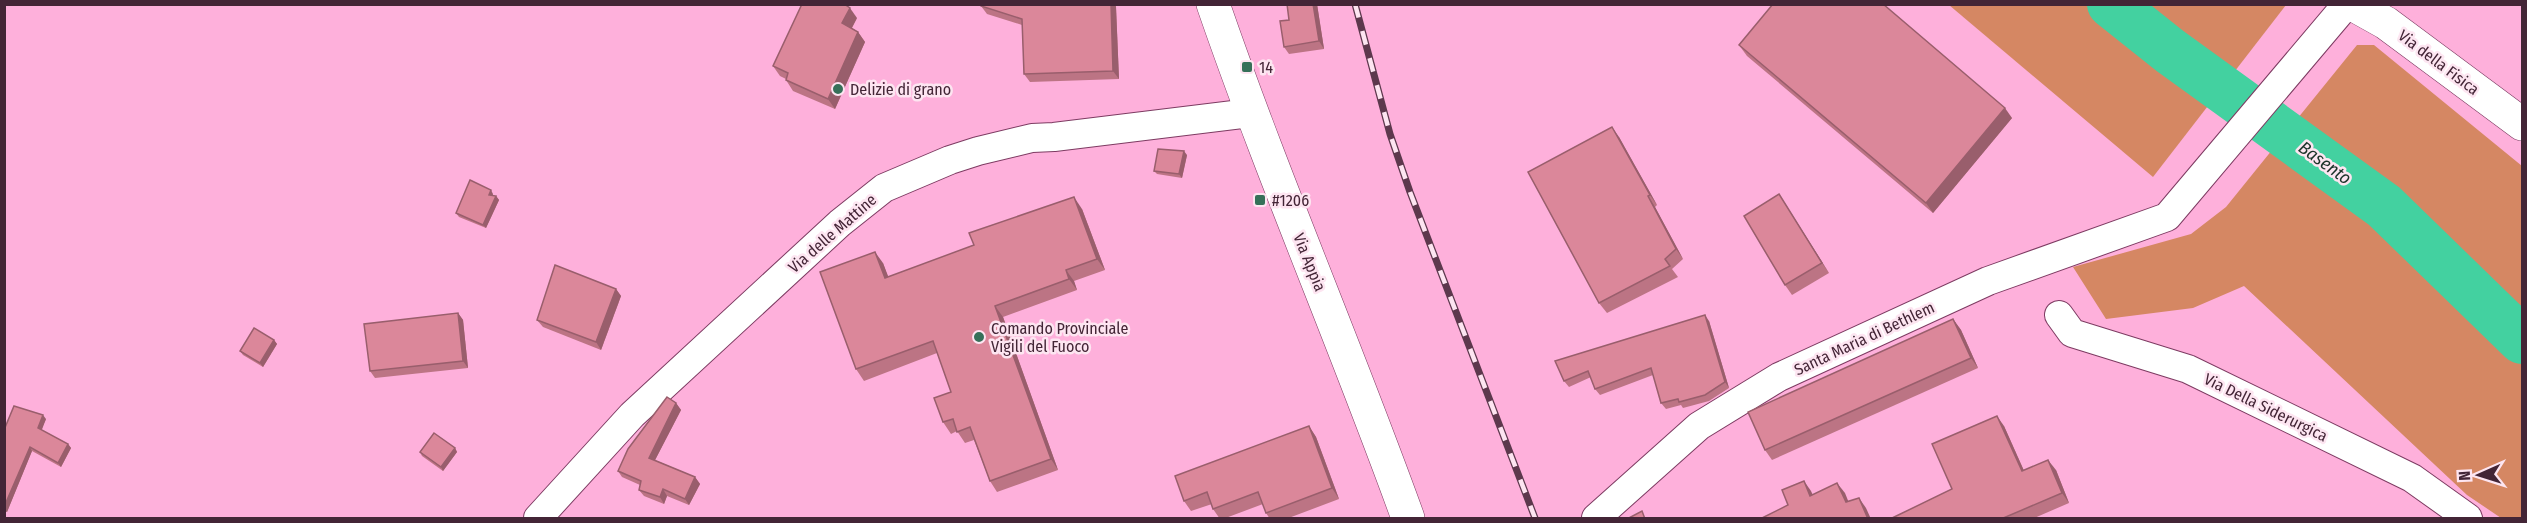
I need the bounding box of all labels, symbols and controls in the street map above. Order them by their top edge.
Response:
street label: Via della Fisica [2395,26,2483,99]
place label: 14 [1259,58,1273,77]
marker: 14 [1240,60,1254,74]
place label: Delizie di grano [850,80,951,99]
marker: Delizie di grano [831,82,845,96]
water label: Basento [2294,137,2356,189]
street label: Via delle Mattine [784,190,880,277]
place label: #1206 [1272,191,1309,210]
marker: #1206 [1253,193,1267,207]
street label: Via Appia [1289,230,1330,294]
street label: Santa Maria di Bethlem [1791,298,1937,379]
place label: Comando Provinciale Vigili del Fuoco [991,319,1128,356]
marker: Comando Provinciale Vigili del Fuoco [972,330,986,344]
street label: Via Della Siderurgica [2201,369,2331,446]
north arrow [2449,445,2509,505]
text: N [2455,470,2474,481]

